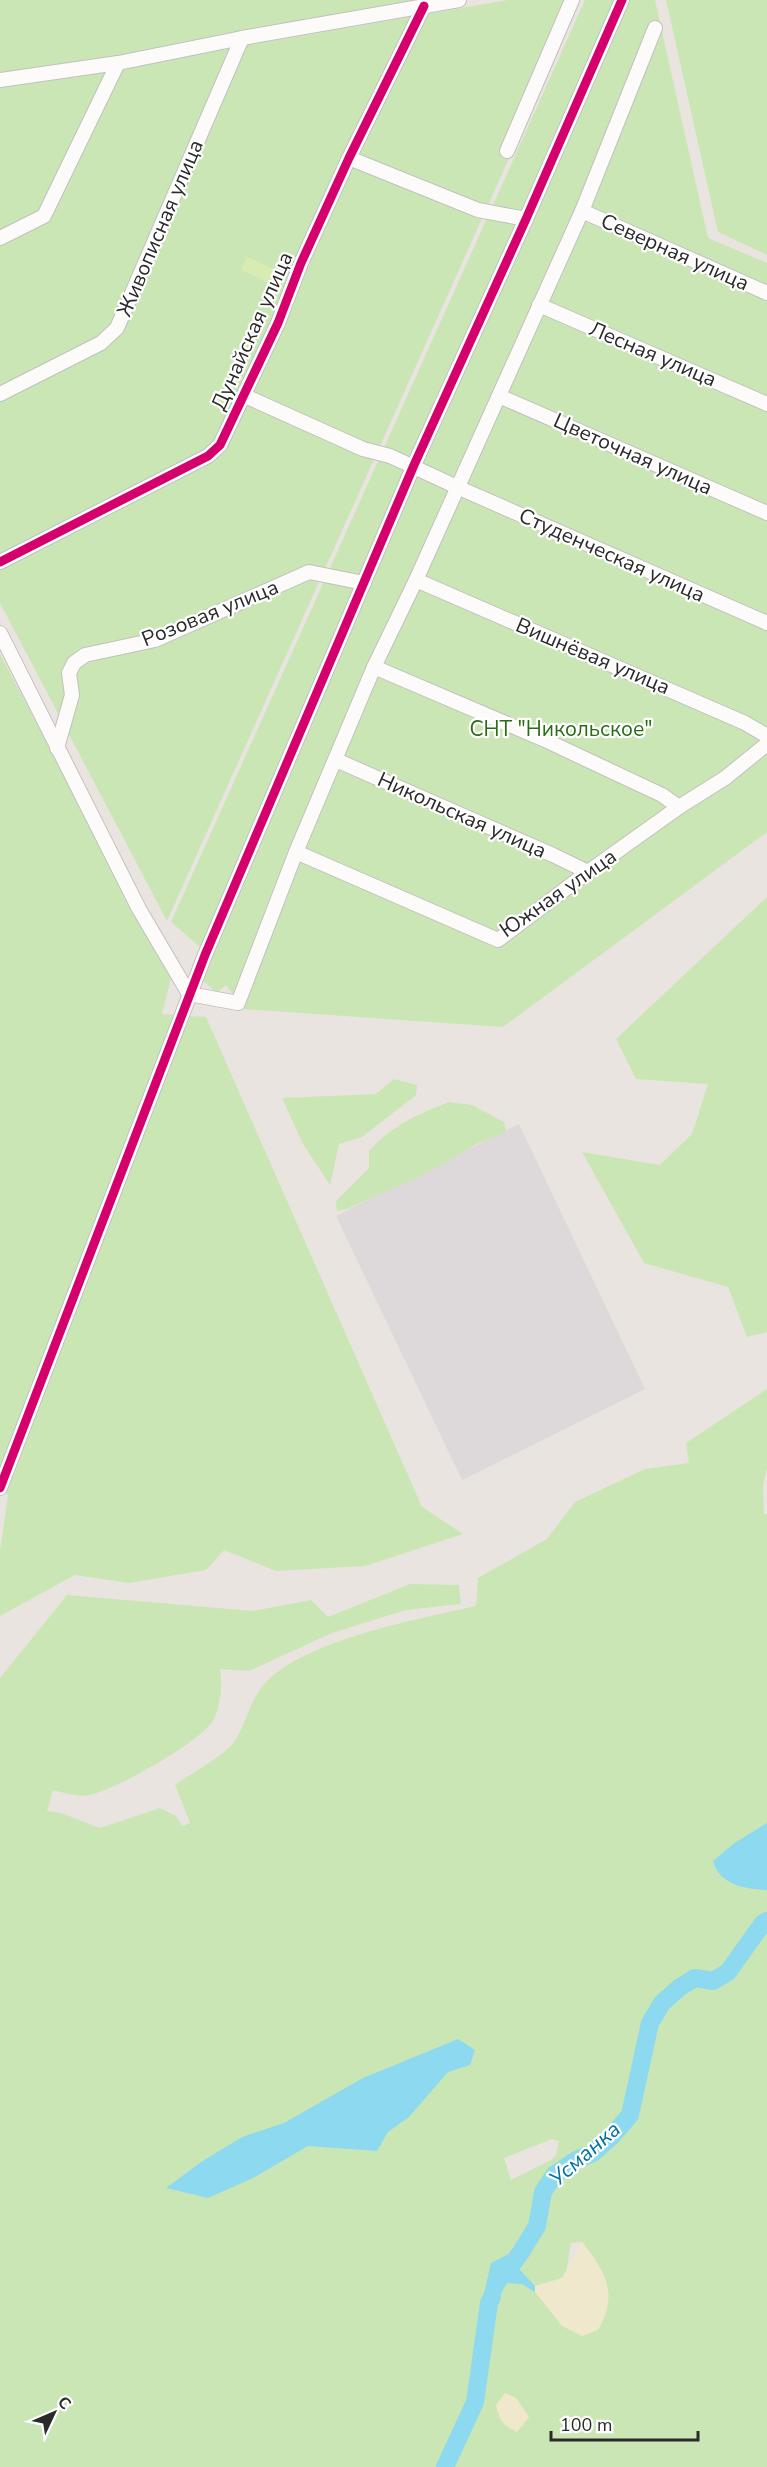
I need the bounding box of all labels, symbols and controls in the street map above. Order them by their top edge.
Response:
street label: Живописная улица [110,135,210,321]
street label: Северная улица [596,207,754,297]
street label: Дунайская улица [205,247,299,415]
street label: Лесная улица [585,315,721,393]
street label: Цветочная улица [549,406,717,502]
street label: Студенческая улица [515,501,709,609]
street label: Розовая улица [137,573,283,653]
street label: Вишнёвая улица [512,611,674,701]
park label: СНТ "Никольское" [469,715,653,743]
street label: Никольская улица [373,765,551,865]
street label: Южная улица [494,842,622,944]
water label: Усманка [543,2115,627,2193]
north arrow [24,2383,84,2443]
text: С [52,2392,76,2415]
scale bar [551,2404,698,2442]
text: 100 m [560,2413,612,2437]

